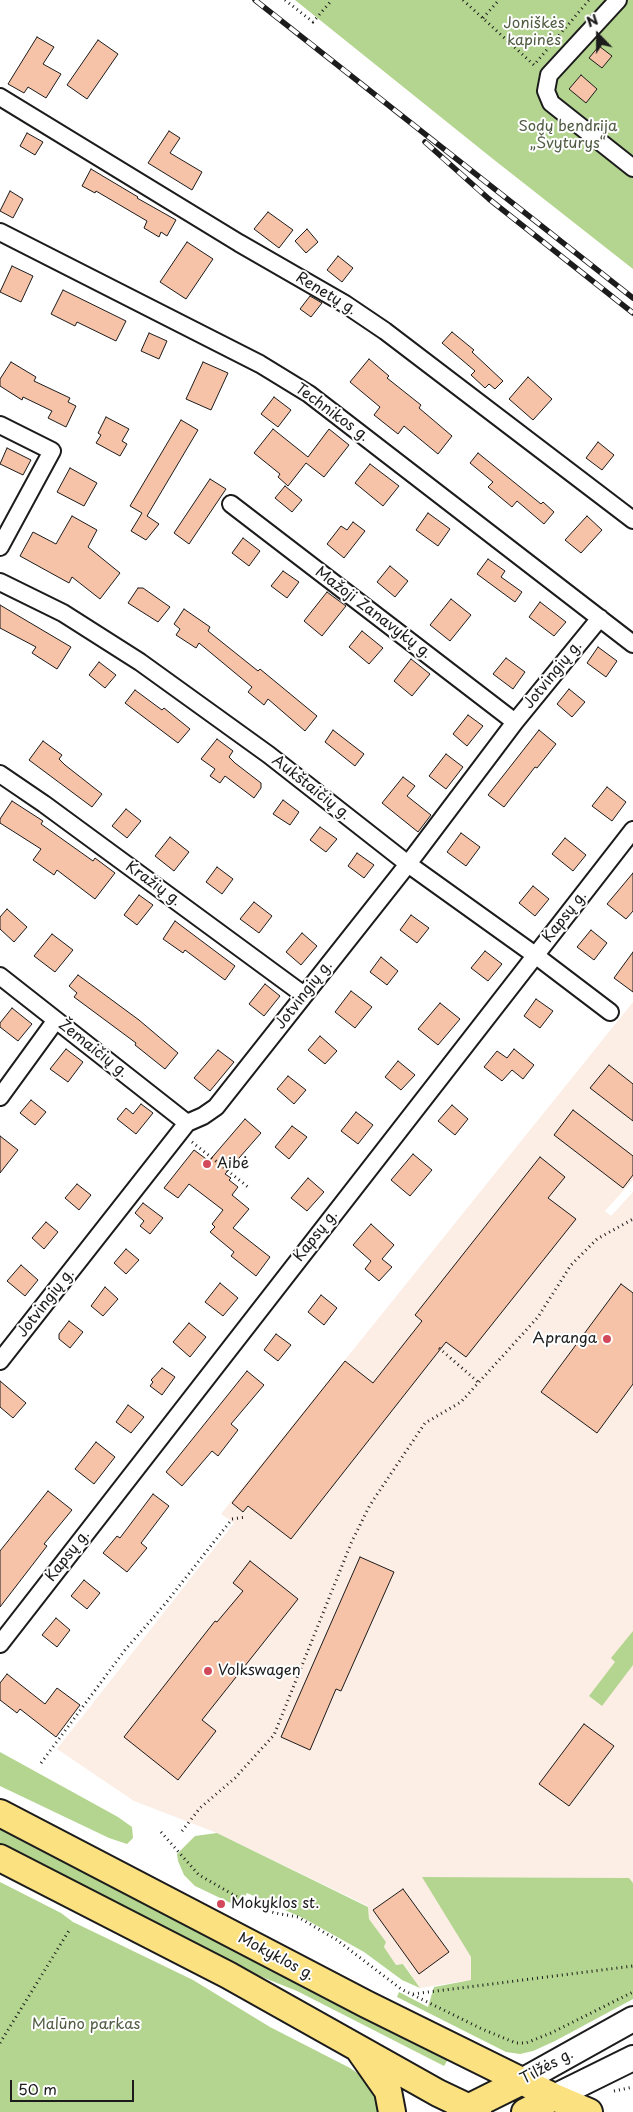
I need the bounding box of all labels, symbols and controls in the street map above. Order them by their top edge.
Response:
text: N [583,9,601,32]
north arrow [573,10,623,60]
park label: Joniškės kapinės [504,15,564,50]
park label: Sodų bendrija „Švyturys“ [518,118,618,153]
street label: Renetų g. [292,269,360,319]
street label: Technikos g. [292,380,372,446]
street label: Mažoji Zanavykų g. [311,563,435,663]
street label: Jotvingių g. [520,637,586,713]
street label: Aukštaičių g. [268,752,354,824]
street label: Kražių g. [122,858,184,910]
street label: Kapsų g. [539,887,591,947]
street label: Jotvingių g. [272,957,336,1033]
street label: Žemaičių g. [55,1016,131,1082]
place label: Aibė [217,1155,249,1173]
marker: Aibė [201,1158,213,1170]
street label: Kapsų g. [290,1206,342,1266]
street label: Jotvingių g. [14,1265,78,1341]
place label: Apranga [533,1330,597,1348]
marker: Apranga [601,1333,613,1345]
street label: Kapsų g. [42,1526,94,1586]
place label: Volkswagen [218,1662,301,1680]
marker: Volkswagen [202,1665,214,1677]
place label: Mokyklos st. [231,1895,319,1913]
marker: Mokyklos st. [215,1898,227,1910]
street label: Mokyklos g. [235,1929,317,1985]
park label: Malūno parkas [32,2016,140,2034]
street label: Tilžės g. [517,2045,577,2089]
scale bar [12,2070,136,2102]
text: 50 m [18,2077,57,2100]

